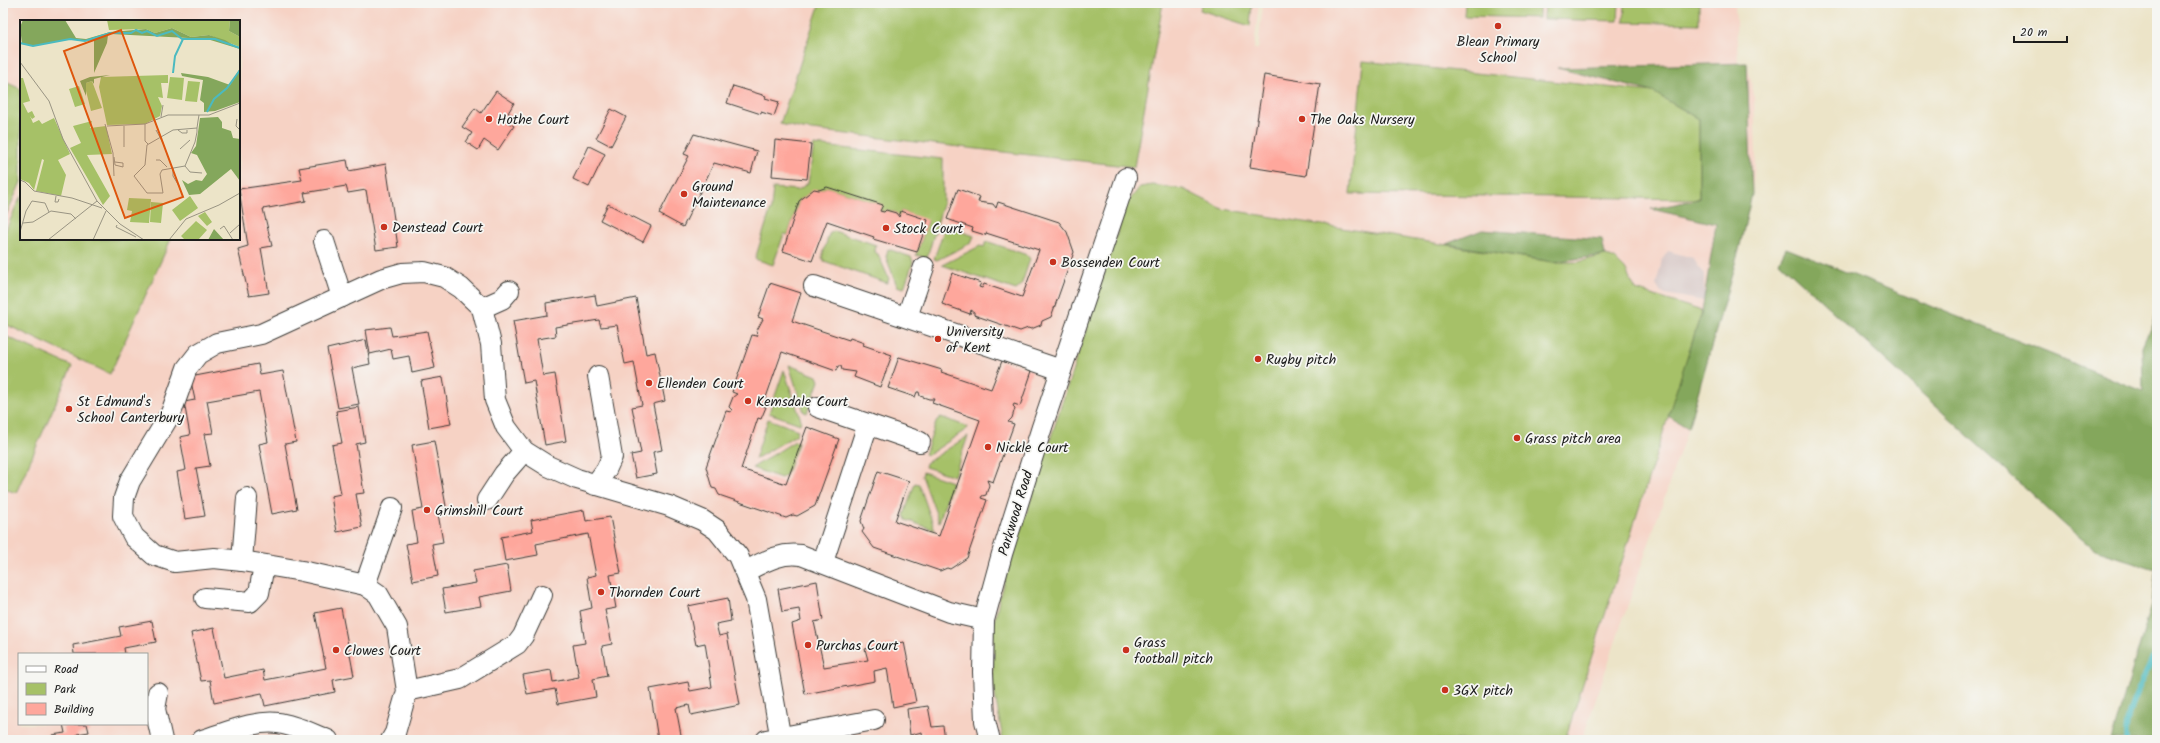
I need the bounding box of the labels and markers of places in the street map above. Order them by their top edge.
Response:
marker: Blean Primary School [1493,21,1503,31]
place label: Blean Primary School [1457,31,1540,69]
place label: Hothe Court [497,109,570,131]
place label: The Oaks Nursery [1310,109,1415,131]
marker: Hothe Court [484,114,494,124]
marker: The Oaks Nursery [1297,114,1307,124]
place label: Ground Maintenance [692,176,767,214]
marker: Ground Maintenance [679,189,689,199]
place label: Denstead Court [392,217,484,239]
place label: Stock Court [894,218,964,240]
marker: Denstead Court [379,222,389,232]
marker: Stock Court [881,223,891,233]
place label: Bossenden Court [1061,252,1160,274]
marker: Bossenden Court [1048,257,1058,267]
place label: University of Kent [946,321,1004,359]
marker: University of Kent [933,334,943,344]
place label: Rugby pitch [1266,349,1336,371]
marker: Rugby pitch [1253,354,1263,364]
place label: Ellenden Court [657,373,744,395]
marker: Ellenden Court [644,378,654,388]
place label: St Edmund's School Canterbury [77,391,184,429]
place label: Kemsdale Court [756,391,849,413]
marker: Kemsdale Court [743,396,753,406]
marker: St Edmund's School Canterbury [64,404,74,414]
place label: Grass pitch area [1525,428,1621,450]
marker: Grass pitch area [1512,433,1522,443]
place label: Nickle Court [996,437,1069,459]
marker: Nickle Court [983,442,993,452]
place label: Grimshill Court [435,500,524,522]
marker: Grimshill Court [422,505,432,515]
place label: Thornden Court [609,582,701,604]
marker: Thornden Court [596,587,606,597]
place label: Grass football pitch [1134,632,1213,670]
place label: Purchas Court [816,635,899,657]
place label: Clowes Court [344,640,422,662]
marker: Purchas Court [803,640,813,650]
marker: Clowes Court [331,645,341,655]
marker: Grass football pitch [1121,645,1131,655]
place label: 3GX pitch [1453,680,1513,702]
marker: 3GX pitch [1440,685,1450,695]

